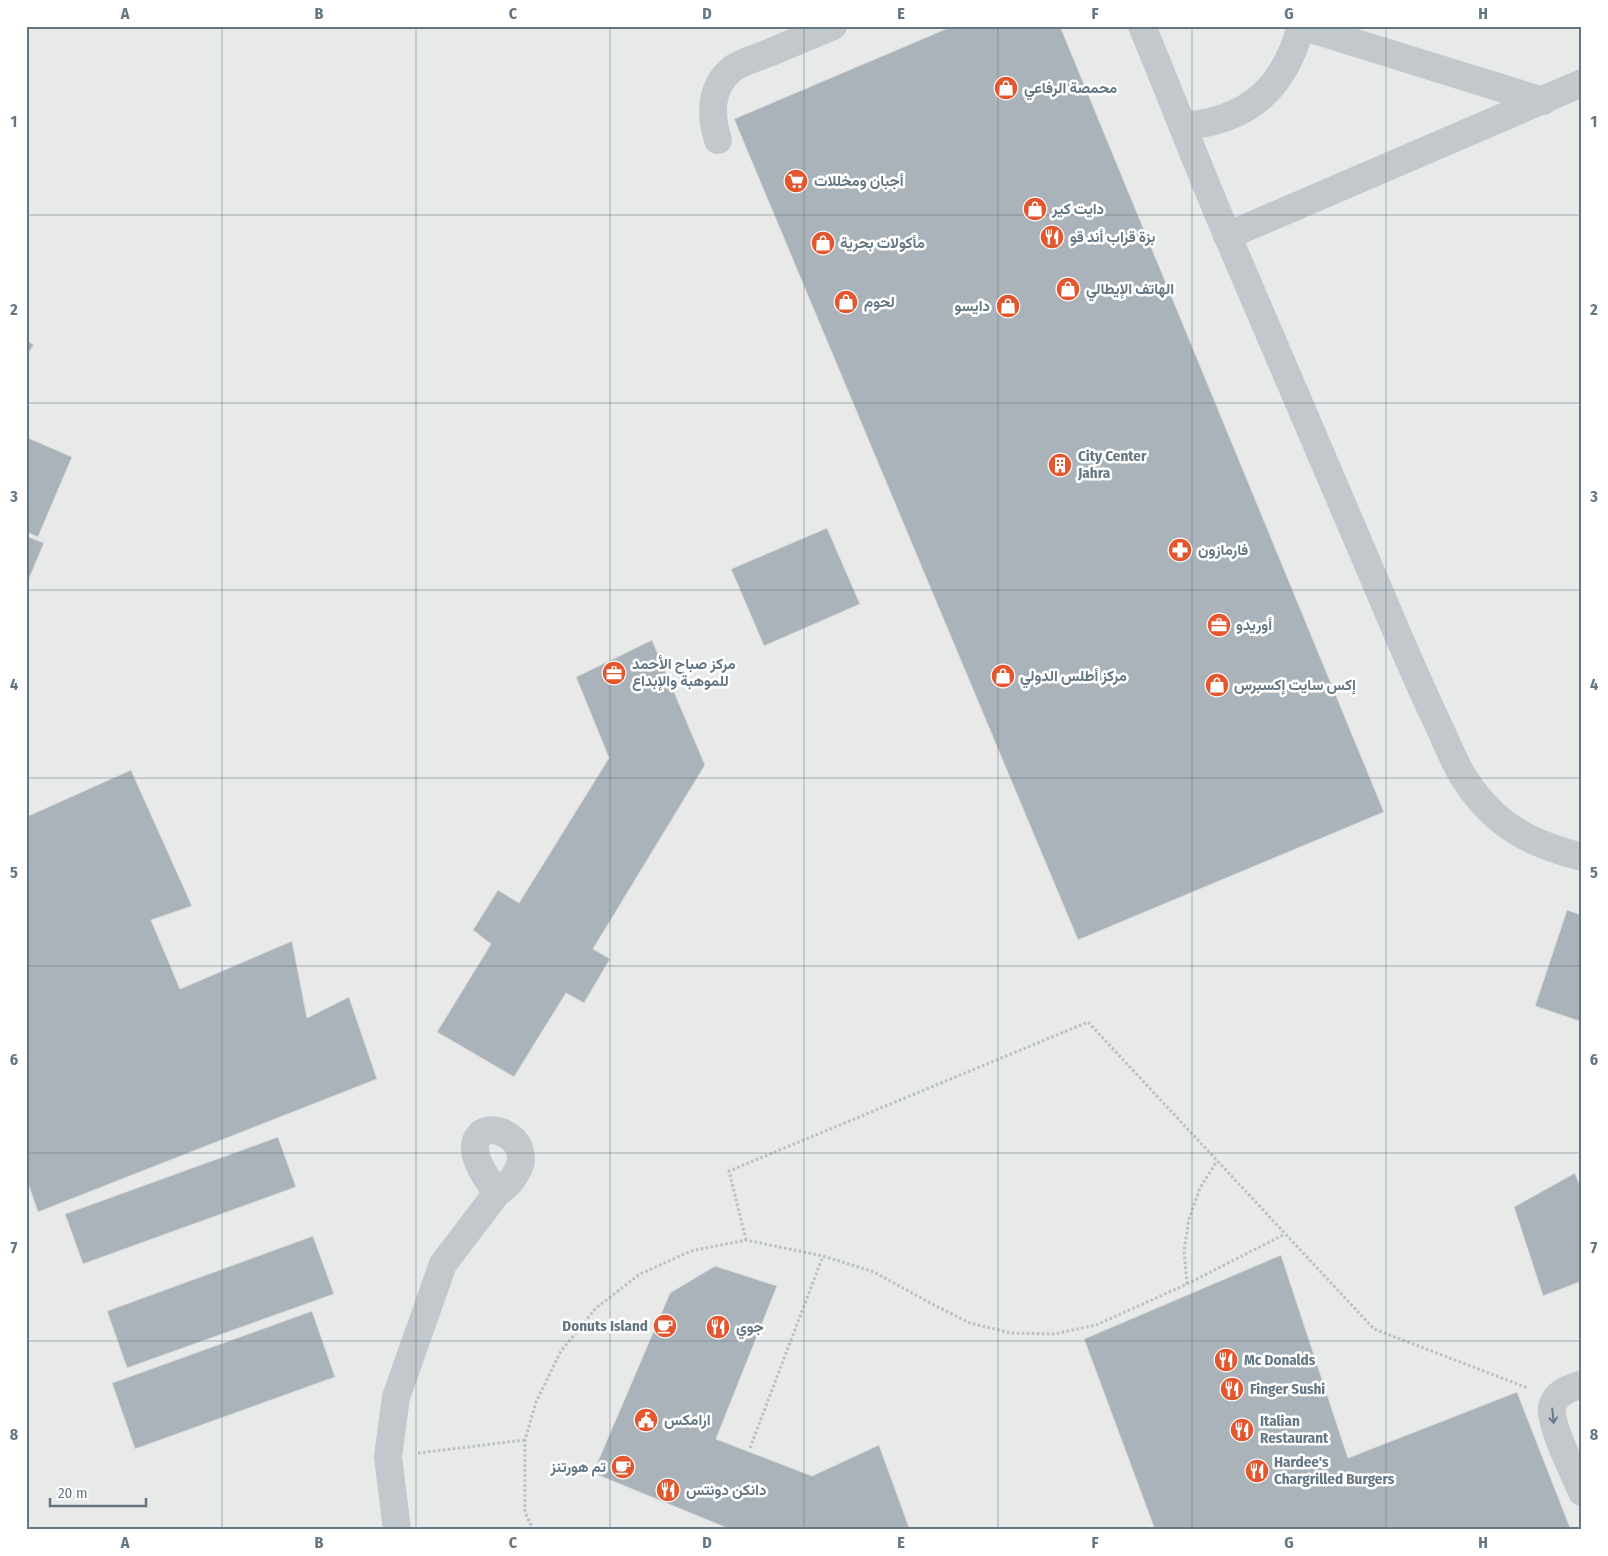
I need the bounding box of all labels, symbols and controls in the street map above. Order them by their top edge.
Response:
text: A [120,4,130,23]
text: B [315,4,324,23]
text: C [509,4,518,23]
text: D [702,4,712,23]
text: E [897,4,905,23]
text: F [1091,4,1099,23]
text: G [1284,4,1294,23]
text: H [1478,4,1488,23]
shop icon: محمصة الرفاعي [993,75,1019,101]
place label: محمصة الرفاعي [1024,79,1117,101]
text: 1 [11,112,17,131]
text: 1 [1591,112,1597,131]
supermarket icon: أجبان ومخللات [783,168,809,194]
place label: أجبان ومخللات [814,172,904,190]
shop icon: دايت كير [1022,196,1048,222]
place label: دايت كير [1051,200,1104,218]
restaurant icon: بزة قراب أند قو [1039,224,1065,250]
place label: بزة قراب أند قو [1070,228,1155,246]
shop icon: مأكولات بحرية [810,230,836,256]
place label: مأكولات بحرية [840,234,925,252]
shop icon: الهاتف الإيطالي [1055,276,1081,302]
place label: الهاتف الإيطالي [1086,280,1174,302]
shop icon: لحوم [833,289,859,315]
place label: لحوم [864,293,895,312]
shop icon: دايسو [995,293,1021,319]
place label: دايسو [954,297,990,315]
text: 2 [9,300,18,319]
text: 2 [1589,300,1598,319]
place label: City Center Jahra [1077,447,1147,482]
building icon: City Center Jahra [1047,452,1073,478]
text: 3 [9,487,18,506]
text: 3 [1589,487,1598,506]
pharmacy icon: فارمازون [1167,537,1193,563]
place label: فارمازون [1198,541,1248,559]
office icon: أوريدو [1206,612,1232,638]
place label: أوريدو [1236,616,1272,634]
place label: مركز صباح الأحمد للموهبة والإبداع [632,655,736,691]
office icon: مركز صباح الأحمد للموهبة والإبداع [601,660,627,686]
shop icon: مركز أطلس الدولي [990,663,1016,689]
place label: مركز أطلس الدولي [1020,667,1127,689]
shop icon: إكس سايت إكسبرس [1204,672,1230,698]
text: 4 [10,675,18,694]
text: 4 [1590,675,1598,694]
place label: إكس سايت إكسبرس [1234,676,1356,695]
text: 5 [10,863,18,882]
text: 5 [1590,863,1598,882]
text: 6 [10,1050,18,1069]
text: 6 [1590,1050,1598,1069]
text: 7 [11,1238,18,1257]
text: 7 [1591,1238,1598,1257]
cafe icon: Donuts Island [652,1313,678,1339]
restaurant icon: جوي [705,1314,731,1340]
place label: Donuts Island [562,1317,648,1335]
place label: جوي [736,1318,764,1340]
restaurant icon: Mc Donalds [1213,1347,1239,1373]
place label: Mc Donalds [1244,1351,1316,1369]
restaurant icon: Finger Sushi [1219,1376,1245,1402]
place label: Finger Sushi [1250,1380,1325,1398]
public building icon: ارامكس [633,1407,659,1433]
one-way arrow [1548,1408,1558,1424]
place label: ارامكس [664,1411,711,1429]
place label: Italian Restaurant [1260,1412,1329,1447]
restaurant icon: Italian Restaurant [1229,1417,1255,1443]
text: 8 [10,1425,19,1444]
text: 8 [1590,1425,1599,1444]
place label: Hardee's Chargrilled Burgers [1274,1453,1395,1488]
cafe icon: تم هورتنز [610,1454,636,1480]
place label: تم هورتنز [550,1458,606,1477]
restaurant icon: Hardee's Chargrilled Burgers [1244,1458,1270,1484]
scale bar [50,1476,146,1508]
restaurant icon: دانكن دونتس [655,1477,681,1503]
place label: دانكن دونتس [686,1481,766,1499]
text: 20 m [58,1484,88,1502]
text: A [120,1533,130,1552]
text: B [315,1533,324,1552]
text: C [509,1533,518,1552]
text: D [702,1533,712,1552]
text: E [897,1533,905,1552]
text: F [1091,1533,1099,1552]
text: G [1284,1533,1294,1552]
text: H [1478,1533,1488,1552]

